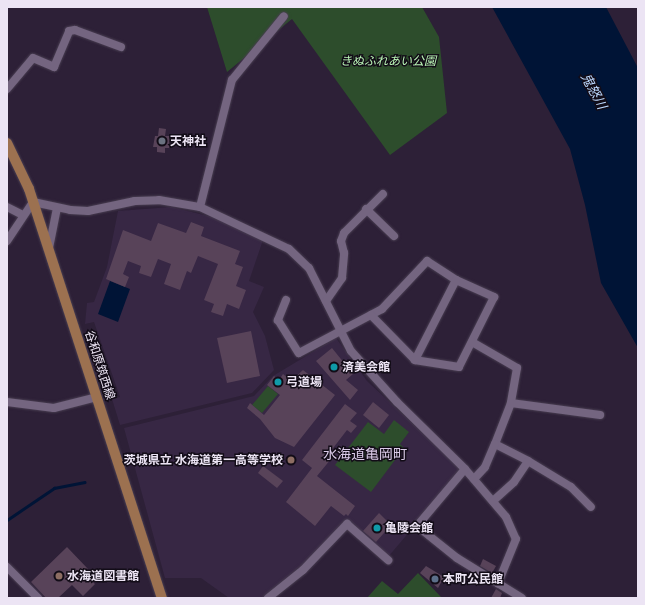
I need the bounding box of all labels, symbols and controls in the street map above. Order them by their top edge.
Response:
park label: きぬふれあい公園 [340,54,436,68]
water label: 鬼怒川 [578,70,610,112]
place label: 天神社 [170,134,206,148]
marker: 天神社 [157,136,167,146]
street label: 谷和原筑西線 [82,329,118,401]
place label: 済美会館 [342,360,390,374]
marker: 済美会館 [329,362,339,372]
place label: 弓道場 [286,375,322,389]
marker: 弓道場 [273,377,283,387]
district label: 水海道亀岡町 [323,446,407,462]
place label: 茨城県立 水海道第一高等学校 [124,453,283,467]
marker: 茨城県立 水海道第一高等学校 [286,455,296,465]
place label: 亀陵会館 [385,521,433,535]
marker: 亀陵会館 [372,523,382,533]
place label: 水海道図書館 [67,569,139,583]
marker: 水海道図書館 [54,571,64,581]
place label: 本町公民館 [443,572,503,586]
marker: 本町公民館 [430,574,440,584]

